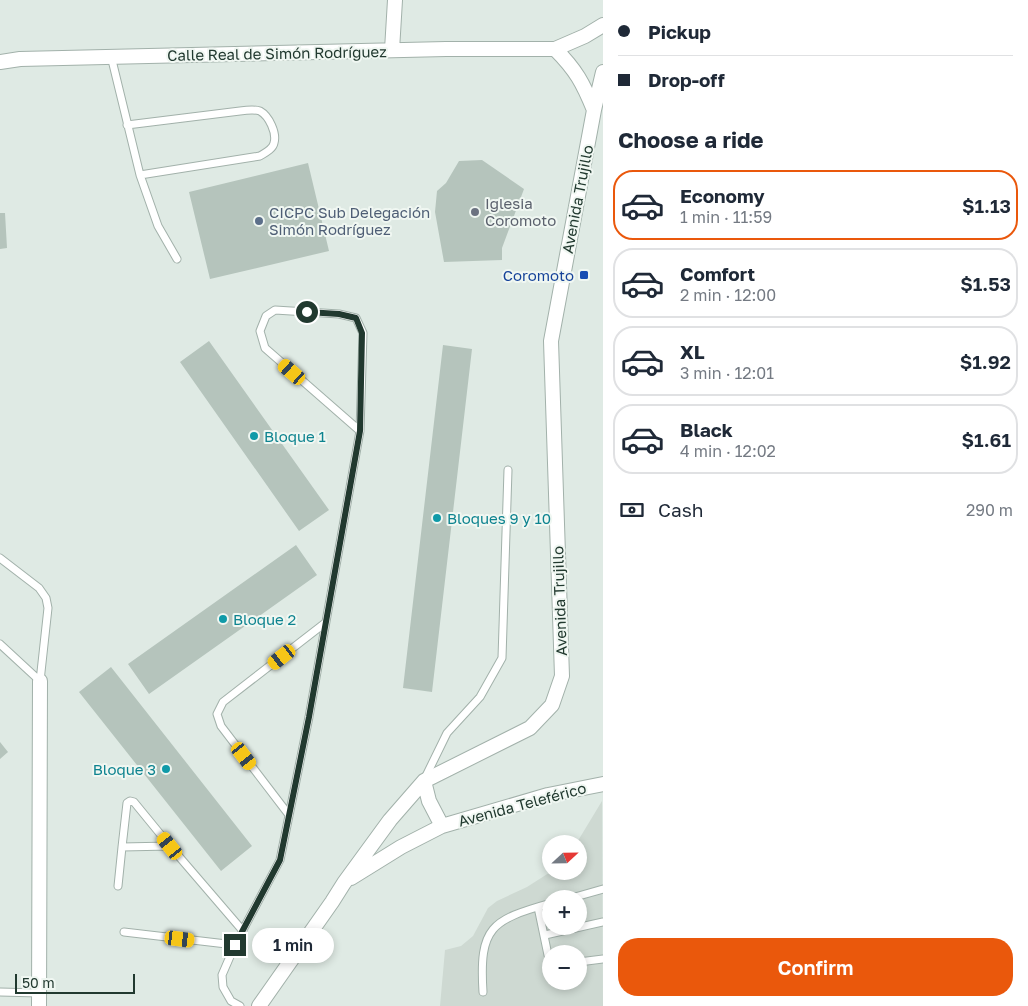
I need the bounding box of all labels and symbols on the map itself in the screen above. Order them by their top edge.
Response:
street label: Calle Real de Simón Rodríguez [167,42,387,64]
street label: Avenida Trujillo [558,143,596,255]
place label: Iglesia Coromoto [485,194,556,229]
place label: CICPC Sub Delegación Simón Rodríguez [269,203,430,238]
marker: Iglesia Coromoto [469,206,481,218]
marker: CICPC Sub Delegación Simón Rodríguez [253,215,265,227]
place label: Coromoto [503,266,574,284]
marker: Coromoto [578,269,590,281]
route start [296,301,318,323]
car [275,356,308,388]
place label: Bloque 1 [264,427,326,445]
marker: Bloque 1 [248,430,260,442]
place label: Bloques 9 y 10 [447,509,551,527]
marker: Bloques 9 y 10 [431,512,443,524]
street label: Avenida Trujillo [548,546,570,656]
place label: Bloque 2 [233,610,296,628]
marker: Bloque 2 [217,613,229,625]
car [265,642,298,672]
car [228,740,259,772]
place label: Bloque 3 [93,760,156,778]
marker: Bloque 3 [160,763,172,775]
street label: Avenida Teleférico [456,778,588,830]
car [154,830,185,862]
north arrow [542,835,588,880]
callout: 1 min [252,928,335,962]
car [164,930,195,948]
route end [224,934,246,956]
scale bar [15,971,135,994]

